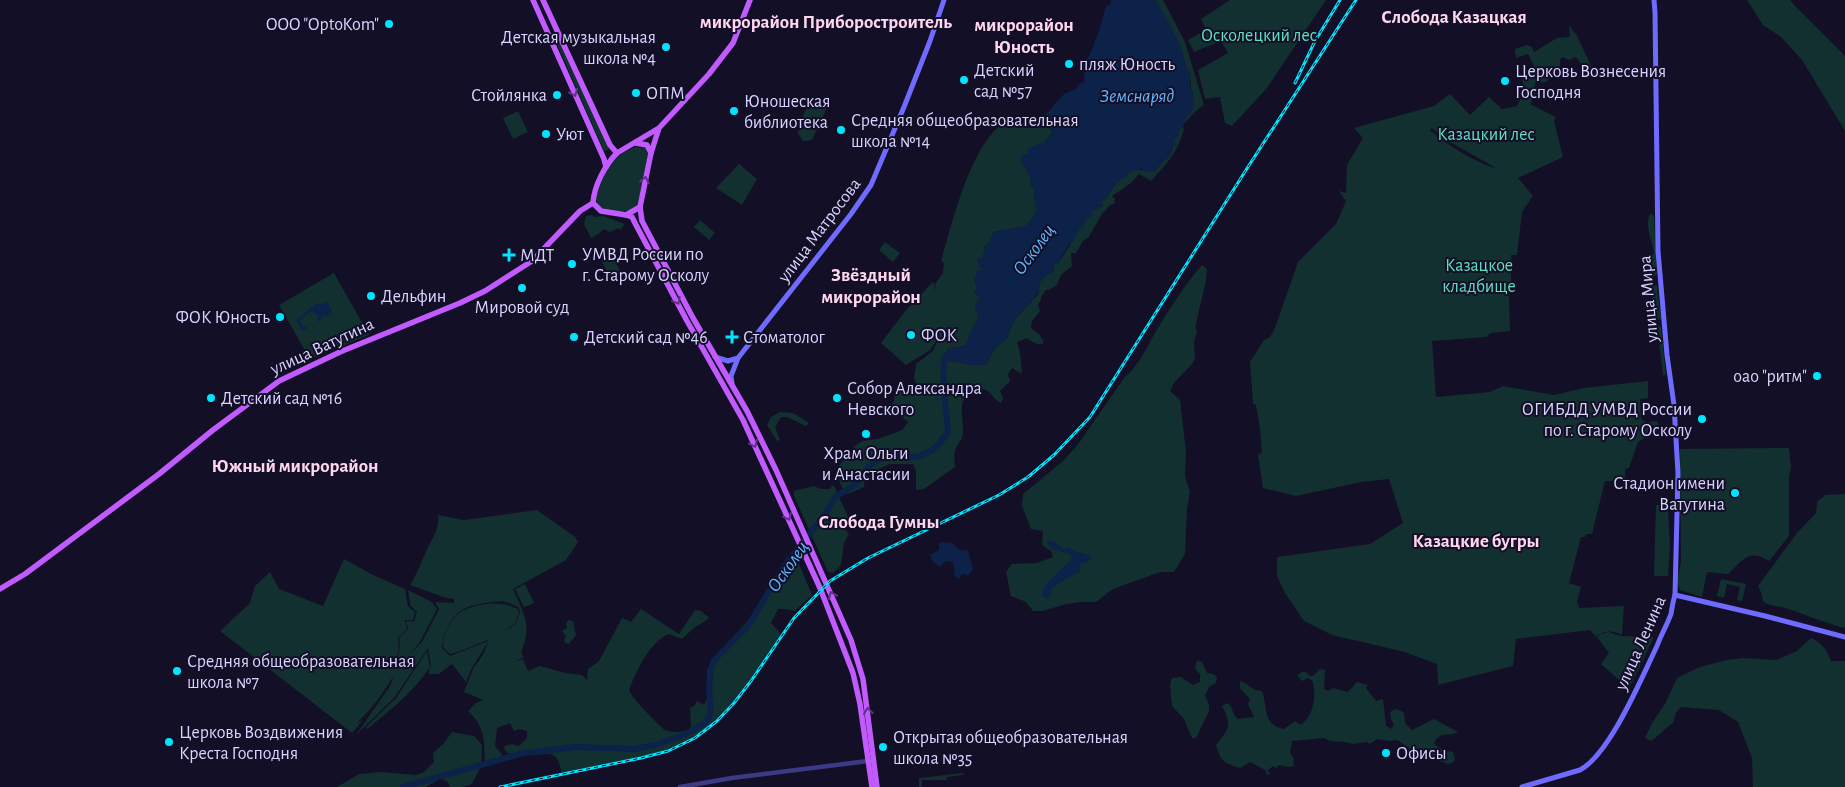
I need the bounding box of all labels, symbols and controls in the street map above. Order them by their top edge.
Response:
district label: Слобода Казацкая [1381,8,1527,27]
district label: микрорайон Приборостроитель [700,13,952,32]
place label: OOO "OptoKom" [266,16,379,34]
district label: микрорайон Юность [974,16,1074,57]
marker: OOO "OptoKom" [383,18,395,30]
park label: Осколецкий лес [1201,27,1317,45]
place label: Детская музыкальная школа №4 [501,29,656,68]
marker: Детская музыкальная школа №4 [660,41,672,53]
place label: пляж Юность [1079,56,1176,74]
marker: пляж Юность [1063,58,1075,70]
place label: Детский сад №57 [974,62,1035,101]
place label: Церковь Вознесения Господня [1515,63,1666,102]
marker: Детский сад №57 [958,74,970,86]
marker: Церковь Вознесения Господня [1499,75,1511,87]
place label: ОПМ [646,85,685,103]
place label: Стойлянка [471,87,547,105]
marker: ОПМ [630,87,642,99]
water label: Земснаряд [1100,87,1174,106]
one-way arrow [568,88,579,97]
marker: Стойлянка [551,89,563,101]
place label: Юношеская библиотека [744,93,830,132]
marker: Юношеская библиотека [728,105,740,117]
place label: Средняя общеобразовательная школа №14 [851,111,1079,151]
marker: Средняя общеобразовательная школа №14 [835,124,847,136]
place label: Уют [556,126,584,144]
park label: Казацкий лес [1437,126,1535,144]
marker: Уют [540,128,552,140]
one-way arrow [639,175,650,184]
street label: улица Матросова [774,175,865,287]
water label: Осколец [1010,221,1059,279]
place label: УМВД России по г. Старому Осколу [582,246,710,285]
place label: МДТ [520,247,555,265]
marker: МДТ [502,248,516,262]
street label: улица Мира [1636,255,1662,344]
park label: Казацкое кладбище [1442,257,1516,296]
marker: УМВД России по г. Старому Осколу [566,258,578,270]
district label: Звёздный микрорайон [821,266,921,307]
marker: Мировой суд [516,282,528,294]
place label: Дельфин [381,288,446,306]
marker: Дельфин [365,290,377,302]
one-way arrow [671,296,681,305]
place label: Мировой суд [475,299,569,317]
place label: ФОК Юность [175,309,270,327]
marker: ФОК Юность [274,311,286,323]
street label: улица Ватутина [267,315,377,379]
place label: ФОК [921,327,958,345]
place label: Детский сад №46 [584,329,708,347]
place label: Стоматолог [743,329,825,347]
marker: ФОК [905,329,917,341]
marker: Стоматолог [725,330,739,344]
marker: Детский сад №46 [568,331,580,343]
place label: оао "ритм" [1733,368,1807,386]
marker: оао "ритм" [1811,370,1823,382]
place label: Собор Александра Невского [847,379,982,419]
place label: Детский сад №16 [221,390,342,408]
marker: Детский сад №16 [205,392,217,404]
marker: Собор Александра Невского [831,392,843,404]
place label: ОГИБДД УМВД России по г. Старому Осколу [1522,401,1692,440]
marker: ОГИБДД УМВД России по г. Старому Осколу [1696,413,1708,425]
marker: Храм Ольги и Анастасии [860,428,872,440]
one-way arrow [748,439,758,448]
place label: Храм Ольги и Анастасии [822,445,910,484]
district label: Южный микрорайон [212,457,378,476]
place label: Стадион имени Ватутина [1613,475,1725,514]
marker: Стадион имени Ватутина [1729,487,1741,499]
one-way arrow [781,512,792,521]
district label: Слобода Гумны [819,513,939,532]
district label: Казацкие бугры [1412,532,1540,551]
water label: Осколец [764,538,812,596]
one-way arrow [828,591,838,600]
street label: улица Ленина [1612,594,1670,694]
place label: Средняя общеобразовательная школа №7 [187,652,415,692]
marker: Средняя общеобразовательная школа №7 [171,665,183,677]
one-way arrow [863,707,874,715]
place label: Церковь Воздвижения Креста Господня [179,724,343,763]
place label: Открытая общеобразовательная школа №35 [893,728,1128,768]
marker: Церковь Воздвижения Креста Господня [163,736,175,748]
marker: Открытая общеобразовательная школа №35 [877,741,889,753]
place label: Офисы [1396,745,1447,763]
marker: Офисы [1380,747,1392,759]

